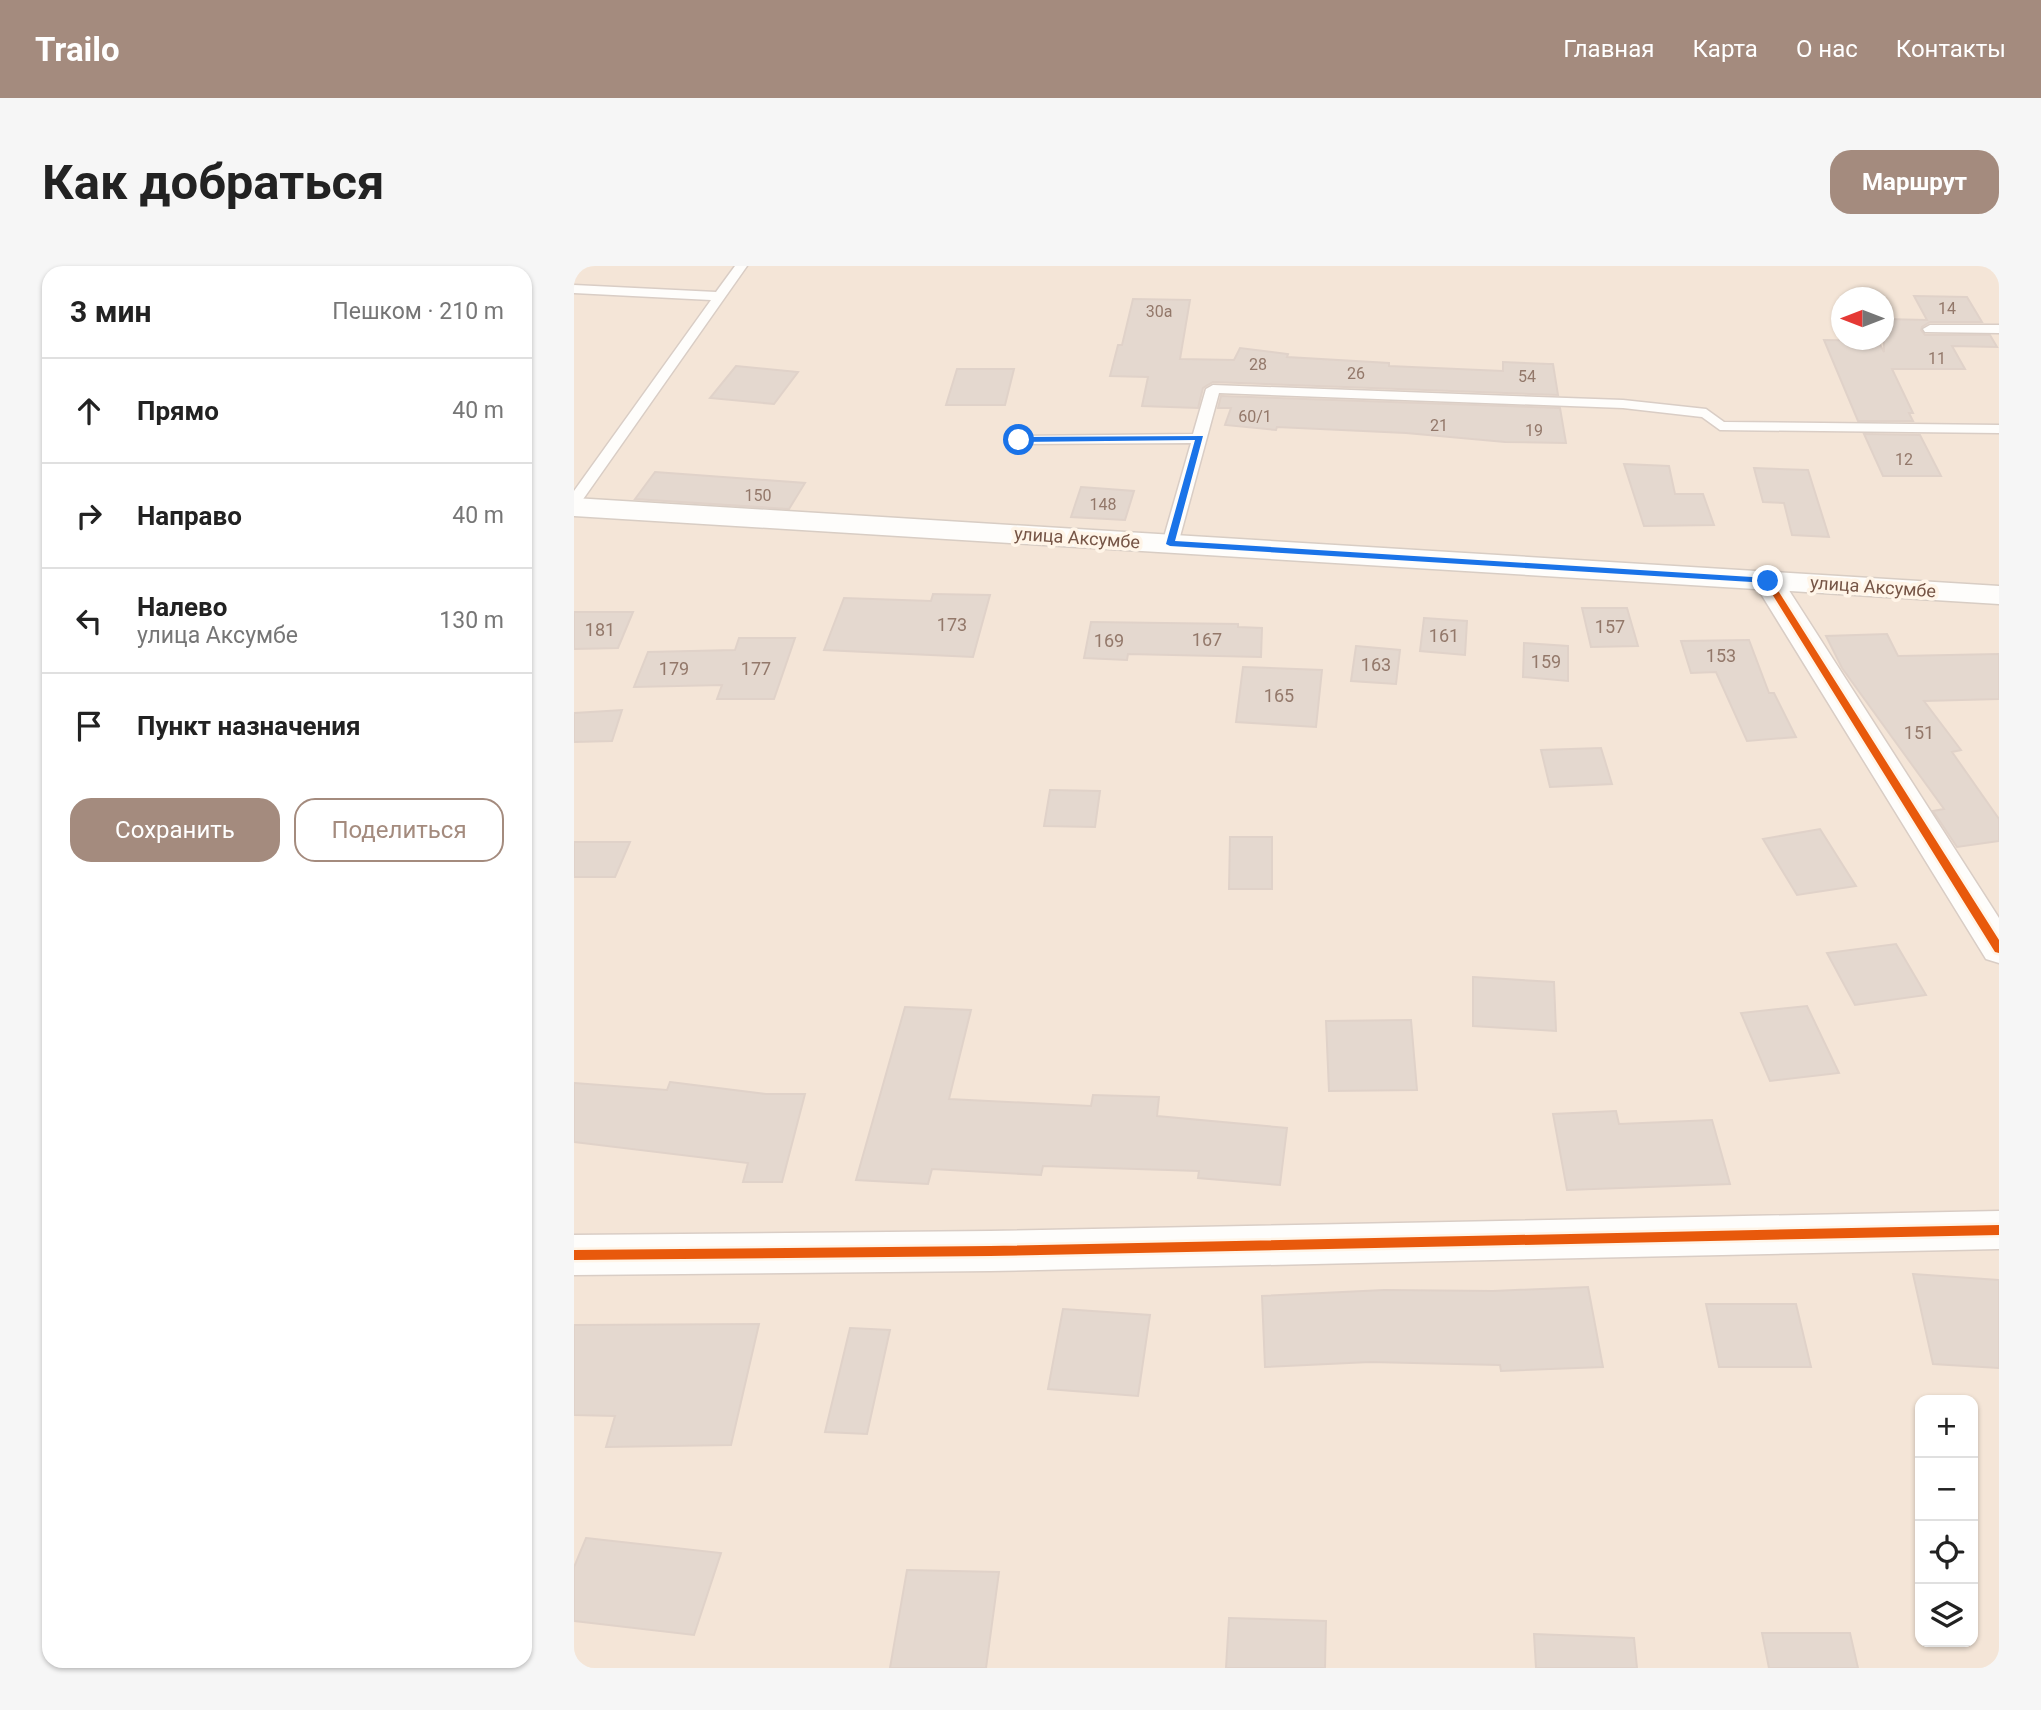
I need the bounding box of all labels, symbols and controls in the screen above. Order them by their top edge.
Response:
text: Trailo [35,30,120,69]
text: Главная [1563,35,1654,63]
text: Карта [1692,35,1758,63]
text: О нас [1796,35,1858,63]
text: Контакты [1896,35,2006,63]
button: Маршрут [1830,150,1999,214]
text: Как добраться [42,154,384,211]
north arrow [1831,287,1894,350]
text: 3 мин [70,294,151,329]
text: Пешком · 210 m [332,298,504,325]
house number: 14 [1938,299,1956,318]
house number: 30а [1146,302,1172,321]
house number: 11 [1928,349,1946,368]
house number: 28 [1249,355,1267,374]
house number: 26 [1347,364,1365,383]
house number: 54 [1518,367,1536,386]
icon: ahead [70,392,108,430]
text: Прямо [137,396,219,426]
text: 40 m [452,397,504,424]
house number: 60/1 [1238,407,1272,426]
house number: 21 [1430,416,1448,435]
house number: 19 [1525,421,1543,440]
route start [1003,424,1034,455]
house number: 12 [1895,450,1913,469]
house number: 150 [745,486,771,505]
house number: 148 [1090,495,1116,514]
icon: right [70,497,108,535]
text: Направо [137,501,242,531]
text: 40 m [452,502,504,529]
street label: улица Аксумбе [1013,523,1141,552]
route end [1752,565,1783,596]
street label: улица Аксумбе [1809,572,1937,601]
text: Налево [137,592,227,622]
icon: left [70,602,108,640]
text: 130 m [439,607,504,634]
house number: 173 [937,614,967,635]
house number: 157 [1595,616,1625,637]
house number: 181 [585,619,615,640]
text: улица Аксумбе [137,622,298,649]
house number: 161 [1429,625,1459,646]
house number: 167 [1192,629,1222,650]
house number: 169 [1094,630,1124,651]
house number: 153 [1706,645,1736,666]
house number: 159 [1531,651,1561,672]
house number: 163 [1361,654,1391,675]
house number: 179 [659,658,689,679]
house number: 177 [741,658,771,679]
house number: 165 [1264,685,1294,706]
icon: arrive [70,707,108,745]
text: Пункт назначения [137,711,361,741]
house number: 151 [1904,722,1934,743]
button: Сохранить [70,798,280,862]
button: Поделиться [294,798,504,862]
map controls [1915,1395,1978,1647]
button: + [1915,1395,1978,1458]
button: − [1915,1458,1978,1521]
button: locate [1915,1521,1978,1584]
button: layers [1915,1584,1978,1647]

